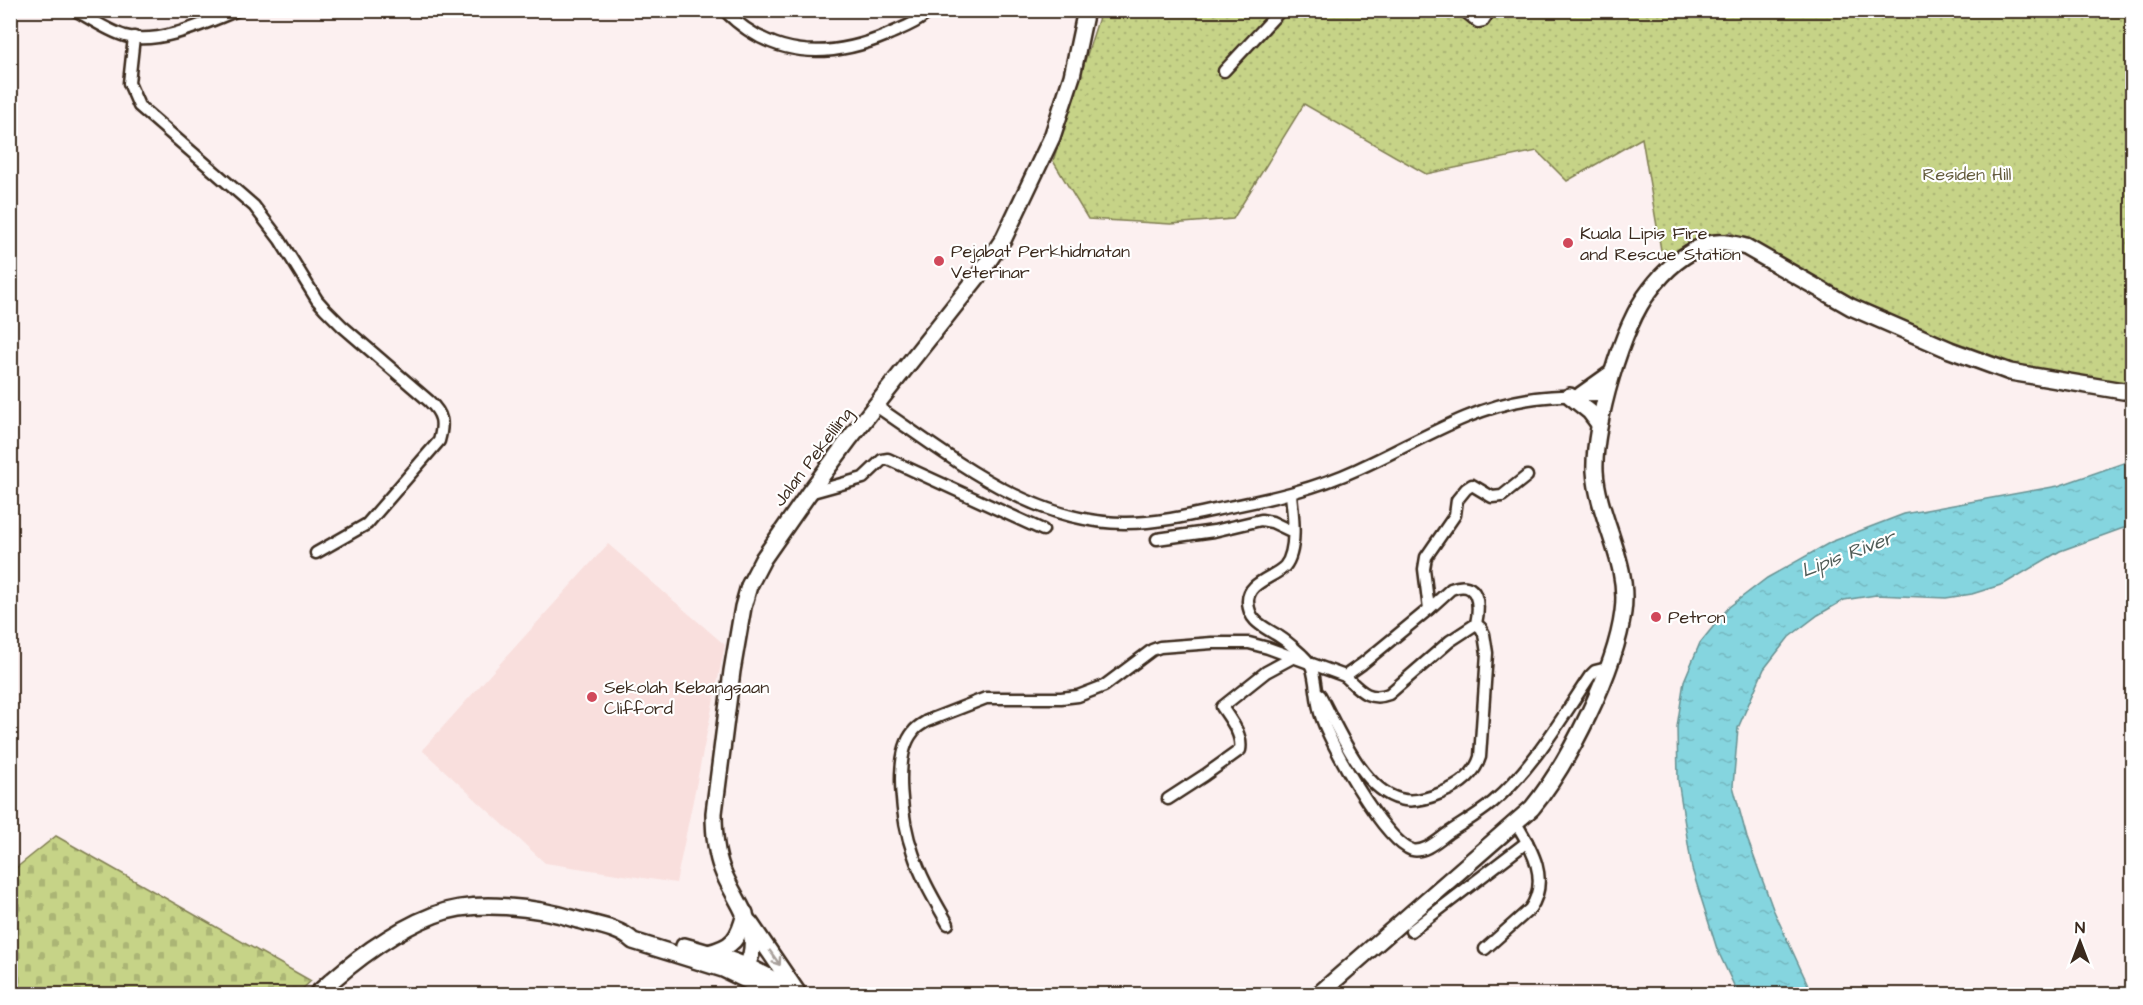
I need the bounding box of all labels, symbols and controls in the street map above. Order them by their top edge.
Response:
park label: Residen Hill [1923,162,2012,187]
place label: Kuala Lipis Fire and Rescue Station [1580,221,1741,267]
marker: Kuala Lipis Fire and Rescue Station [1561,236,1575,250]
place label: Pejabat Perkhidmatan Veterinar [951,239,1130,285]
marker: Pejabat Perkhidmatan Veterinar [932,254,946,268]
street label: Jalan Pekeliling [767,402,859,512]
water label: Lipis River [1797,523,1901,585]
place label: Petron [1668,605,1726,630]
marker: Petron [1649,610,1663,624]
place label: Sekolah Kebangsaan Clifford [604,675,769,721]
marker: Sekolah Kebangsaan Clifford [585,690,599,704]
north arrow [2050,912,2110,972]
text: N [2075,917,2085,939]
one-way arrow [769,950,781,966]

